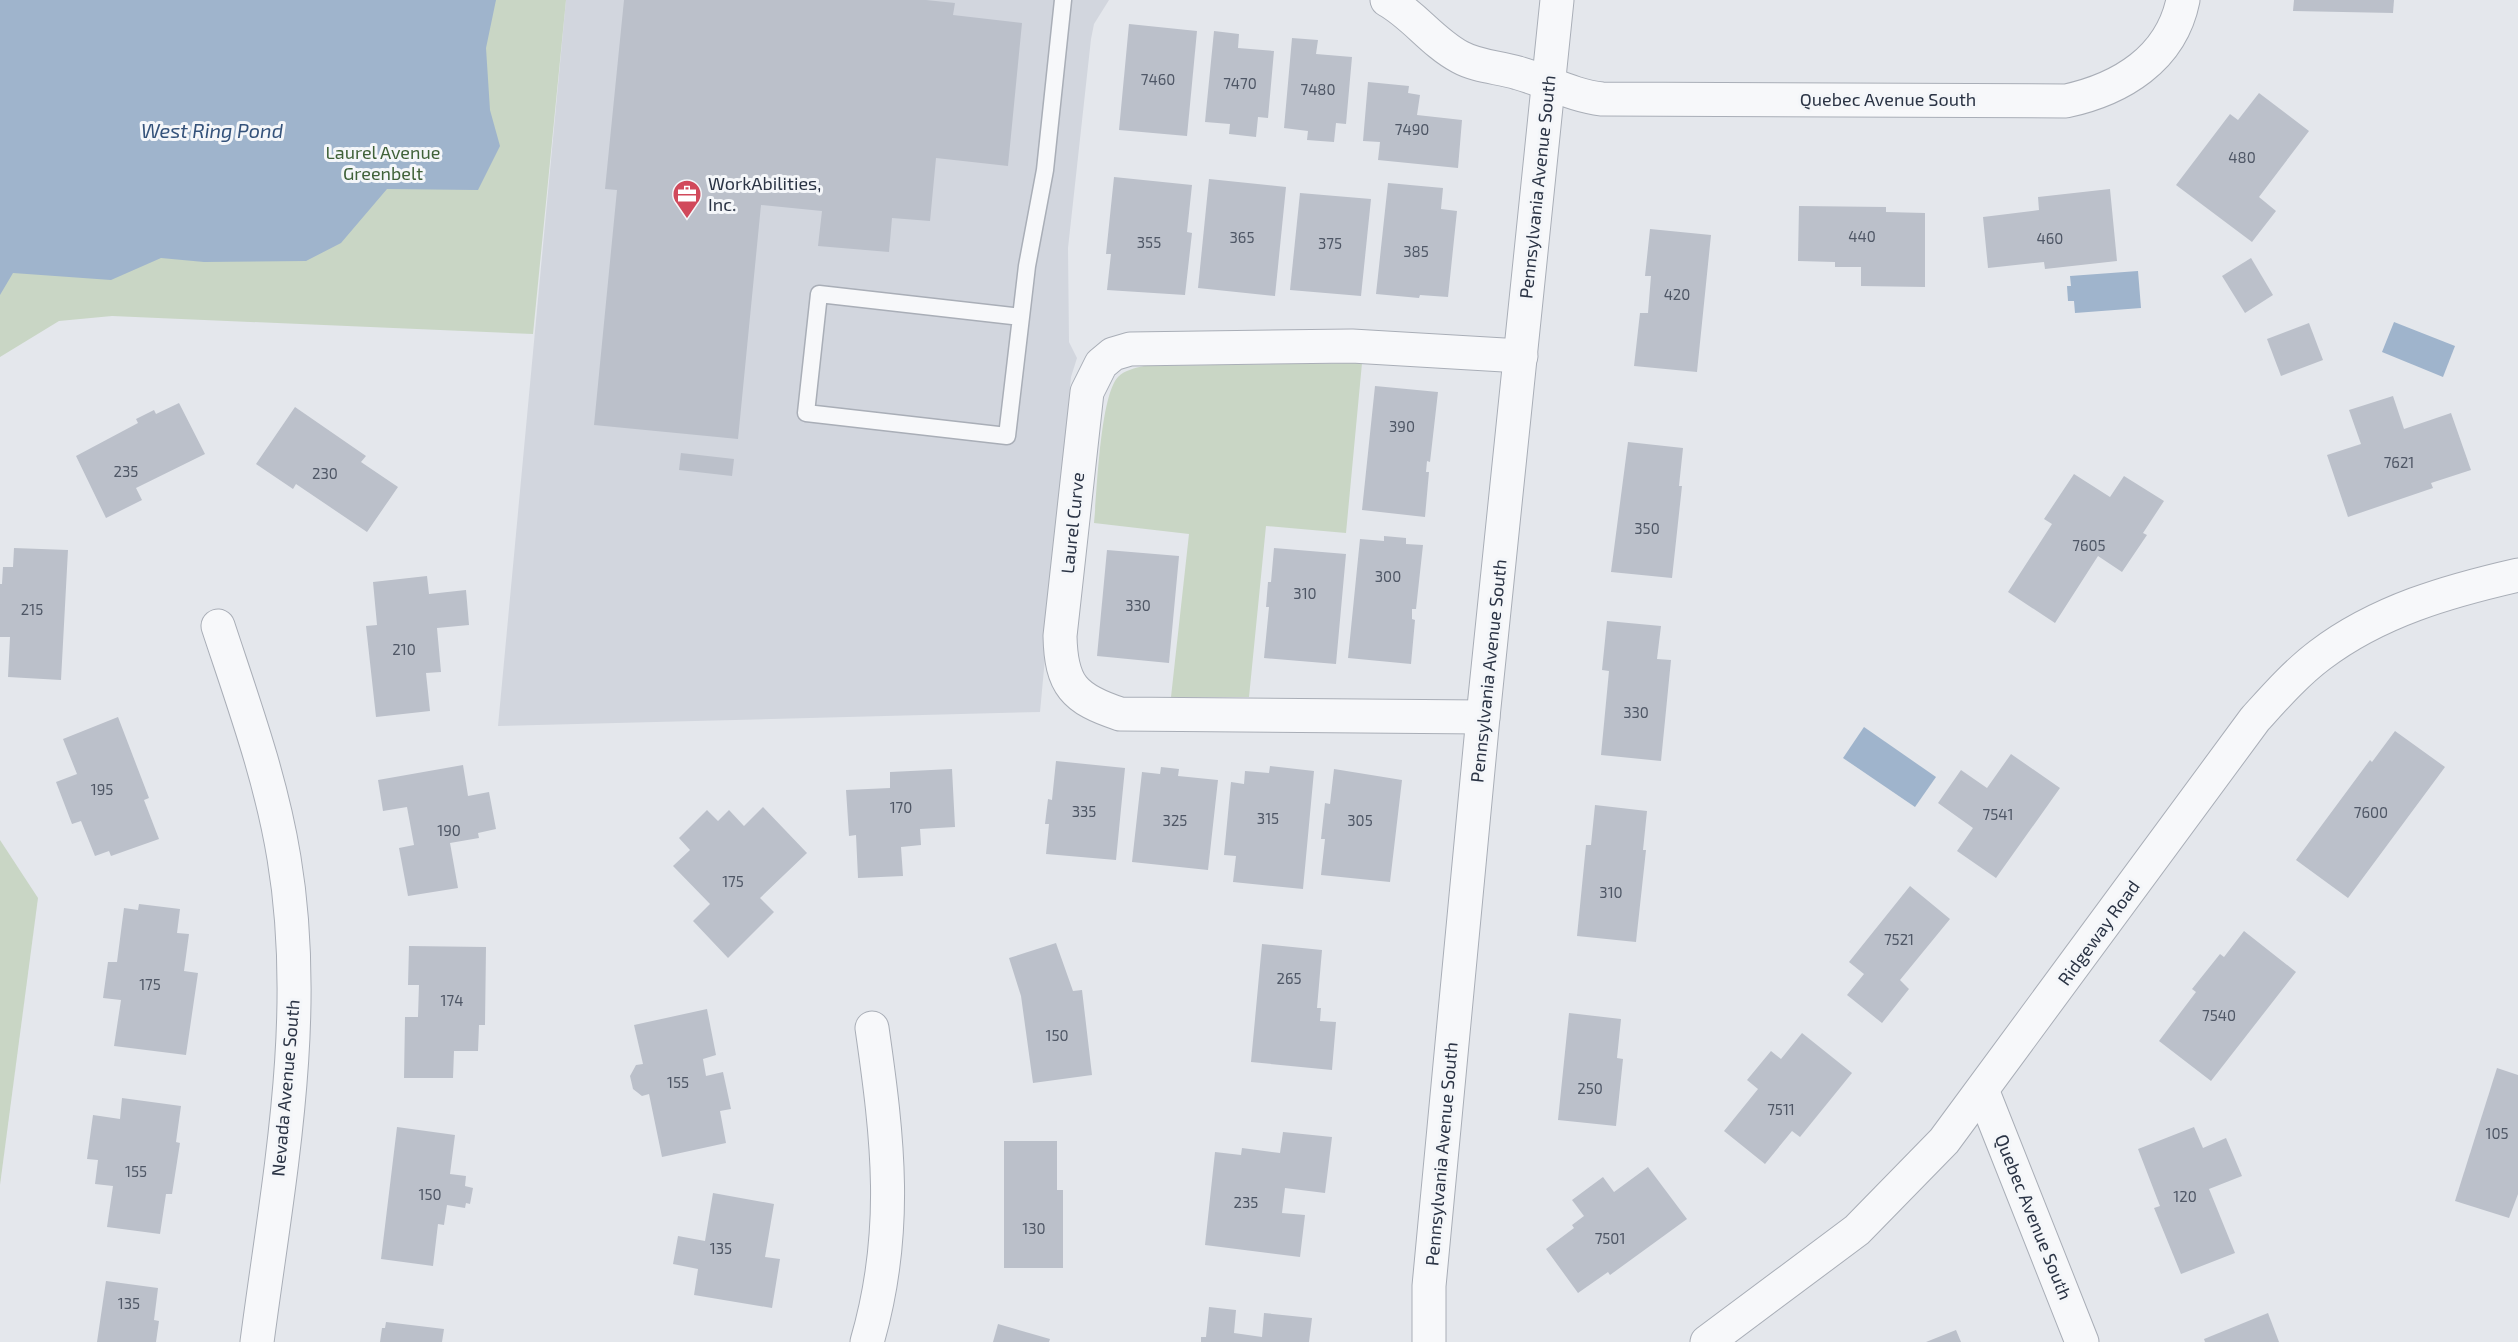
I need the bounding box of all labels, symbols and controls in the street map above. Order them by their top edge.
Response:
house number: 7460 [1141,70,1175,88]
house number: 7470 [1223,74,1257,92]
street label: Pennsylvania Avenue South [1514,74,1560,300]
house number: 7480 [1300,80,1336,98]
street label: Quebec Avenue South [1800,88,1976,110]
water label: West Ring Pond [141,118,284,142]
house number: 7490 [1395,120,1429,138]
park label: Laurel Avenue Greenbelt [326,141,440,184]
house number: 480 [2228,148,2256,166]
place label: WorkAbilities, Inc. [708,172,821,215]
office icon: WorkAbilities, Inc. [671,178,703,220]
house number: 440 [1848,227,1876,245]
house number: 365 [1230,228,1254,246]
house number: 460 [2037,229,2063,247]
house number: 355 [1137,233,1161,251]
house number: 375 [1318,234,1342,252]
house number: 385 [1403,242,1429,260]
house number: 420 [1664,285,1690,303]
house number: 390 [1389,417,1415,435]
house number: 7621 [2384,453,2414,471]
house number: 235 [114,462,138,480]
house number: 230 [312,464,338,482]
street label: Laurel Curve [1056,471,1088,575]
house number: 350 [1634,519,1660,537]
house number: 7605 [2072,536,2106,554]
street label: Pennsylvania Avenue South [1465,558,1511,784]
house number: 300 [1375,567,1401,585]
house number: 310 [1293,584,1317,602]
house number: 330 [1125,596,1151,614]
house number: 215 [21,600,43,618]
house number: 210 [392,640,416,658]
house number: 330 [1623,703,1649,721]
house number: 195 [91,780,113,798]
house number: 170 [890,798,912,816]
house number: 335 [1072,802,1096,820]
house number: 7600 [2354,803,2388,821]
house number: 7541 [1983,805,2013,823]
house number: 315 [1257,809,1279,827]
house number: 325 [1163,811,1187,829]
house number: 305 [1347,811,1373,829]
house number: 190 [437,821,461,839]
house number: 175 [722,872,744,890]
street label: Ridgeway Road [2053,875,2144,989]
house number: 310 [1599,883,1623,901]
house number: 7521 [1884,930,1914,948]
house number: 265 [1276,969,1302,987]
house number: 175 [139,975,161,993]
house number: 174 [441,991,463,1009]
street label: Nevada Avenue South [266,998,304,1177]
house number: 7540 [2202,1006,2236,1024]
house number: 150 [1045,1026,1069,1044]
street label: Pennsylvania Avenue South [1420,1041,1462,1267]
house number: 155 [667,1073,689,1091]
house number: 250 [1577,1079,1603,1097]
house number: 7511 [1767,1100,1795,1118]
house number: 105 [2485,1124,2509,1142]
street label: Quebec Avenue South [1991,1131,2077,1303]
house number: 155 [125,1162,147,1180]
house number: 150 [418,1185,442,1203]
house number: 120 [2173,1187,2197,1205]
house number: 235 [1234,1193,1258,1211]
house number: 130 [1022,1219,1046,1237]
house number: 7501 [1595,1229,1625,1247]
house number: 135 [710,1239,732,1257]
house number: 135 [118,1294,140,1312]

